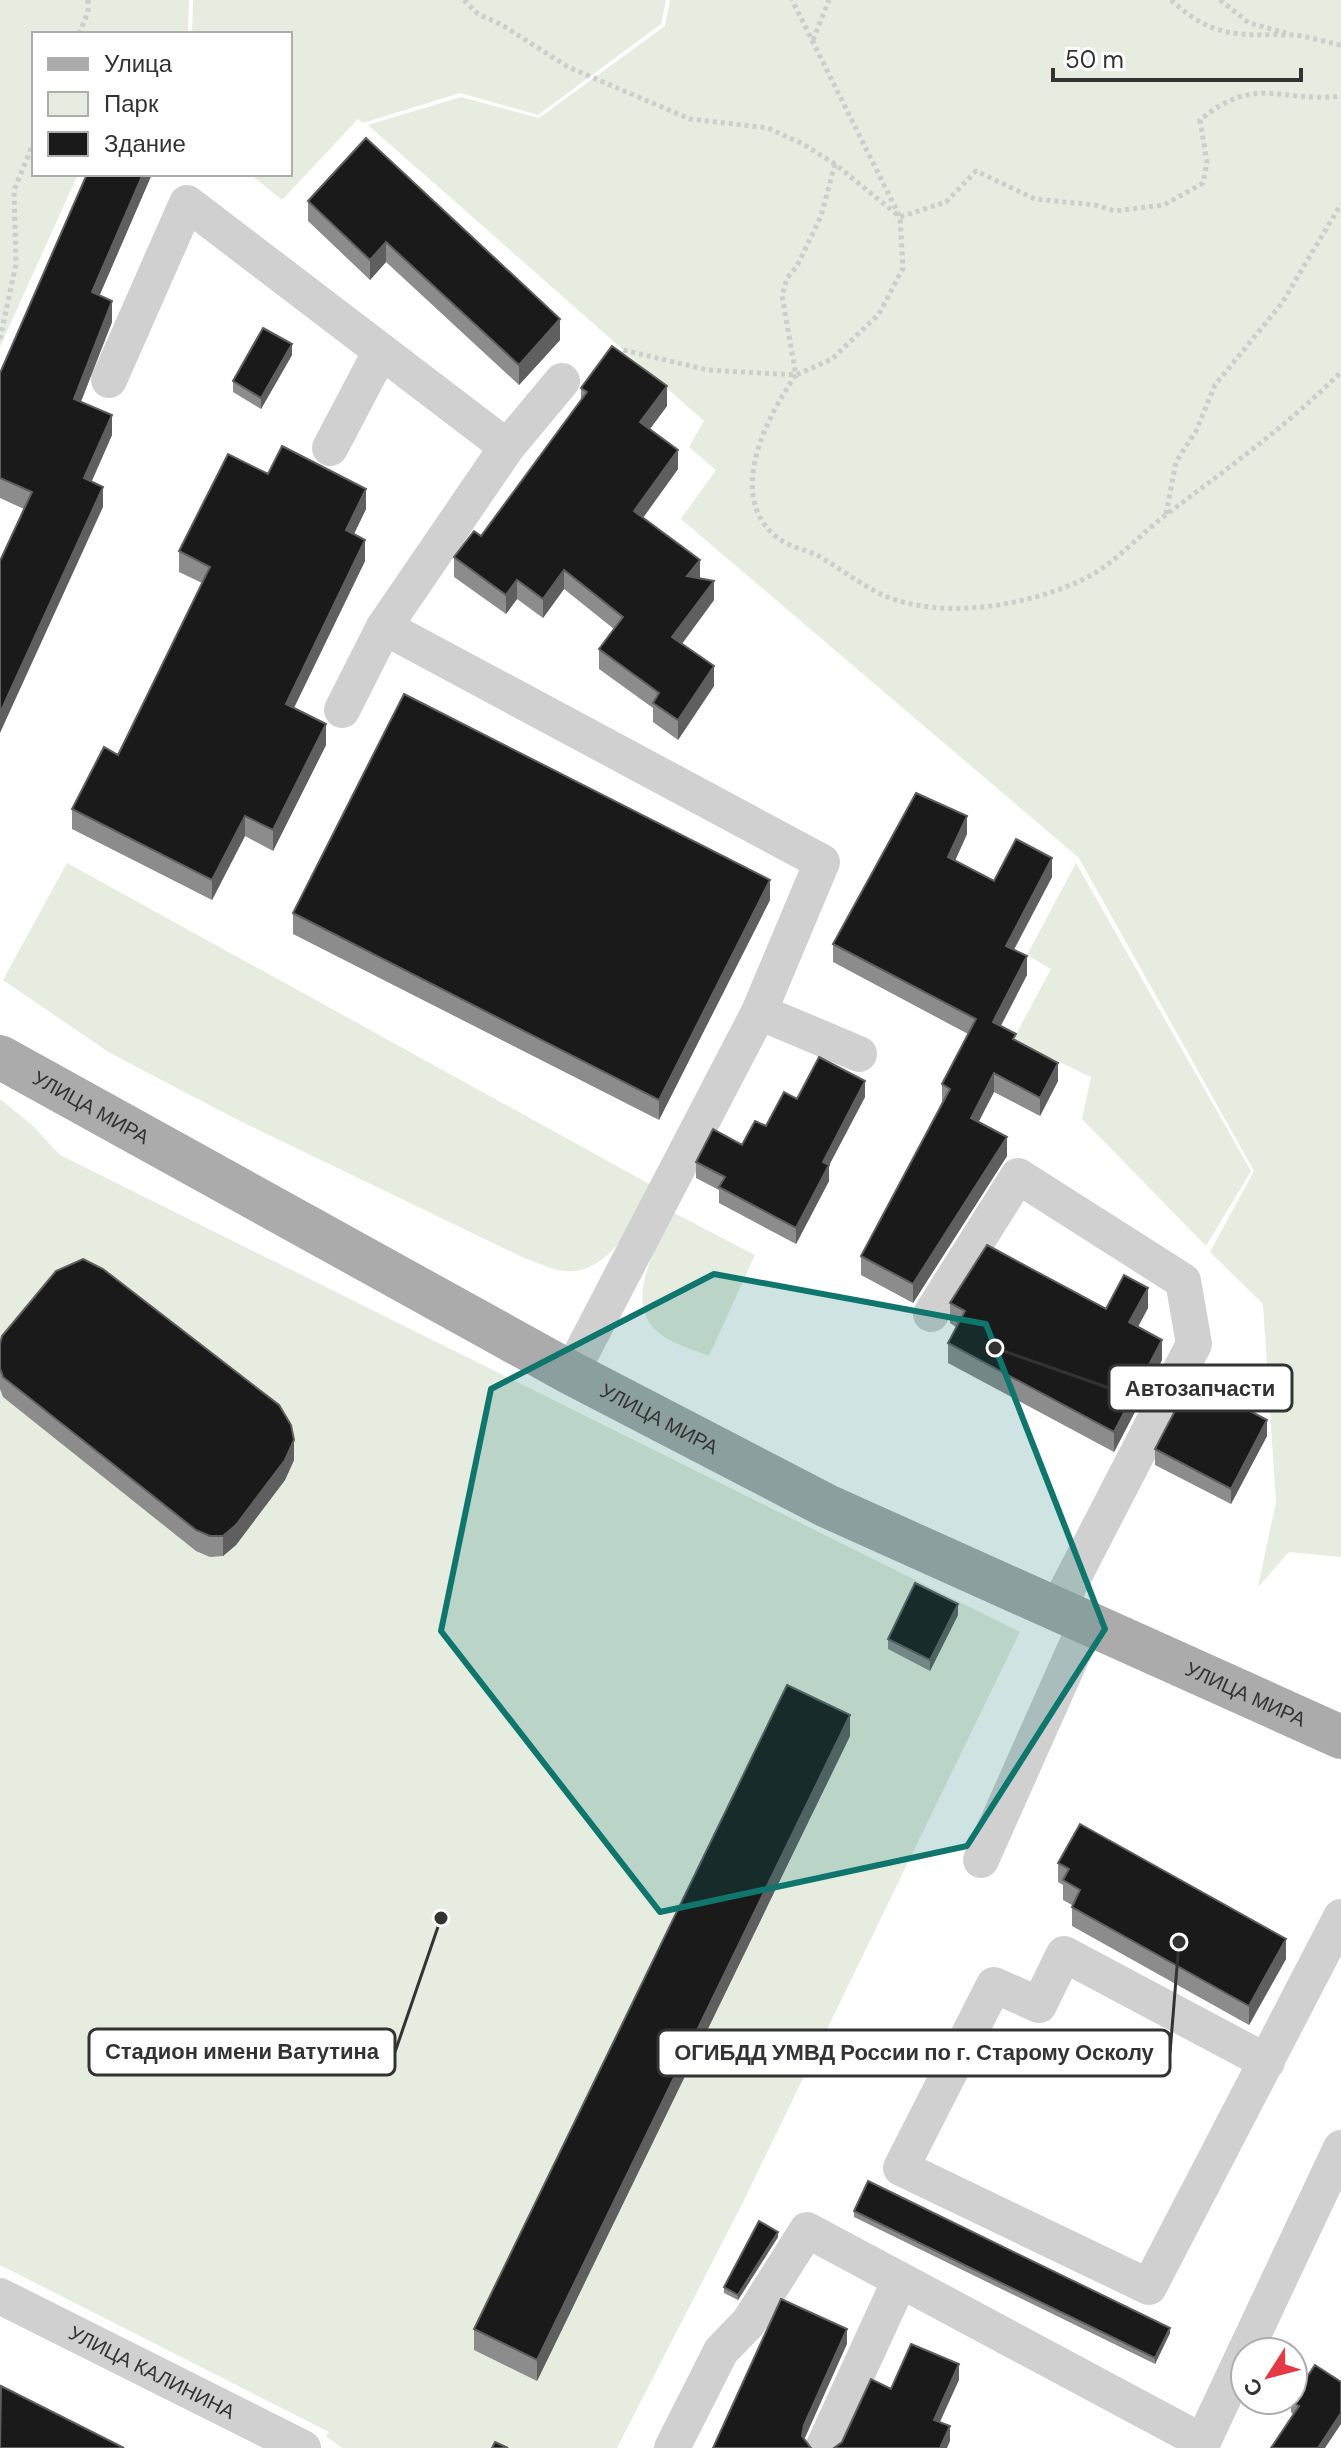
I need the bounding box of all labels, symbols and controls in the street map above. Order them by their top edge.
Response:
legend [32,32,292,176]
scale bar [1053,32,1301,82]
text: 50 m [1065,44,1124,75]
text: Улица [104,48,173,79]
text: Парк [104,88,159,119]
text: Здание [104,128,186,159]
street label: УЛИЦА МИРА [28,1065,154,1150]
callout: Автозапчасти [1109,1365,1292,1411]
text: Автозапчасти [1125,1374,1275,1403]
street label: УЛИЦА МИРА [596,1377,723,1460]
street label: УЛИЦА МИРА [1181,1656,1311,1733]
callout: Стадион имени Ватутина [89,2029,395,2075]
callout: ОГИБДД УМВД России по г. Старому Осколу [658,2030,1170,2076]
text: Стадион имени Ватутина [105,2037,380,2066]
text: ОГИБДД УМВД России по г. Старому Осколу [674,2038,1155,2067]
street label: УЛИЦА КАЛИНИНА [65,2320,240,2425]
north arrow [1229,2336,1309,2416]
text: С [1237,2372,1270,2402]

